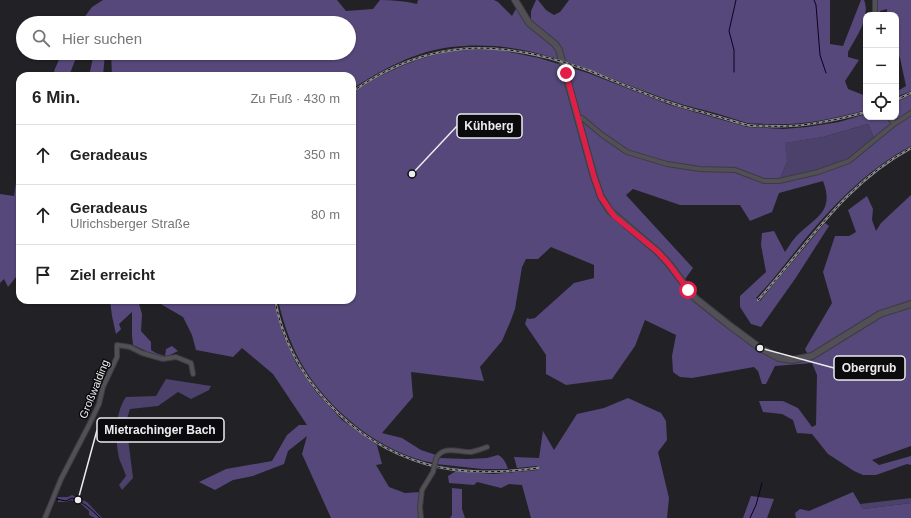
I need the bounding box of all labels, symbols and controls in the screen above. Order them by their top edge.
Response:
map controls [863,12,899,120]
button: + [863,12,899,48]
search box [16,16,356,60]
icon: search [30,27,52,49]
text: Hier suchen [62,30,142,47]
button: − [863,48,899,84]
route end [557,64,575,82]
button: locate [863,84,899,120]
text: 6 Min. [32,88,80,107]
text: Zu Fuß · 430 m [250,91,340,106]
callout: Kühberg [457,114,522,138]
text: Kühberg [464,119,514,133]
icon: ahead [32,144,54,166]
text: Geradeaus [70,146,148,163]
text: 350 m [304,147,340,162]
text: Geradeaus [70,199,148,216]
icon: ahead [32,204,54,226]
text: 80 m [311,207,340,222]
text: Ulrichsberger Straße [70,216,190,231]
icon: arrive [32,264,54,286]
text: Ziel erreicht [70,266,155,283]
route start [679,281,697,299]
callout: Obergrub [834,356,905,380]
street label: Großwalding [77,358,111,420]
text: Obergrub [842,361,896,375]
callout: Mietrachinger Bach [97,418,224,442]
text: Mietrachinger Bach [104,423,216,437]

